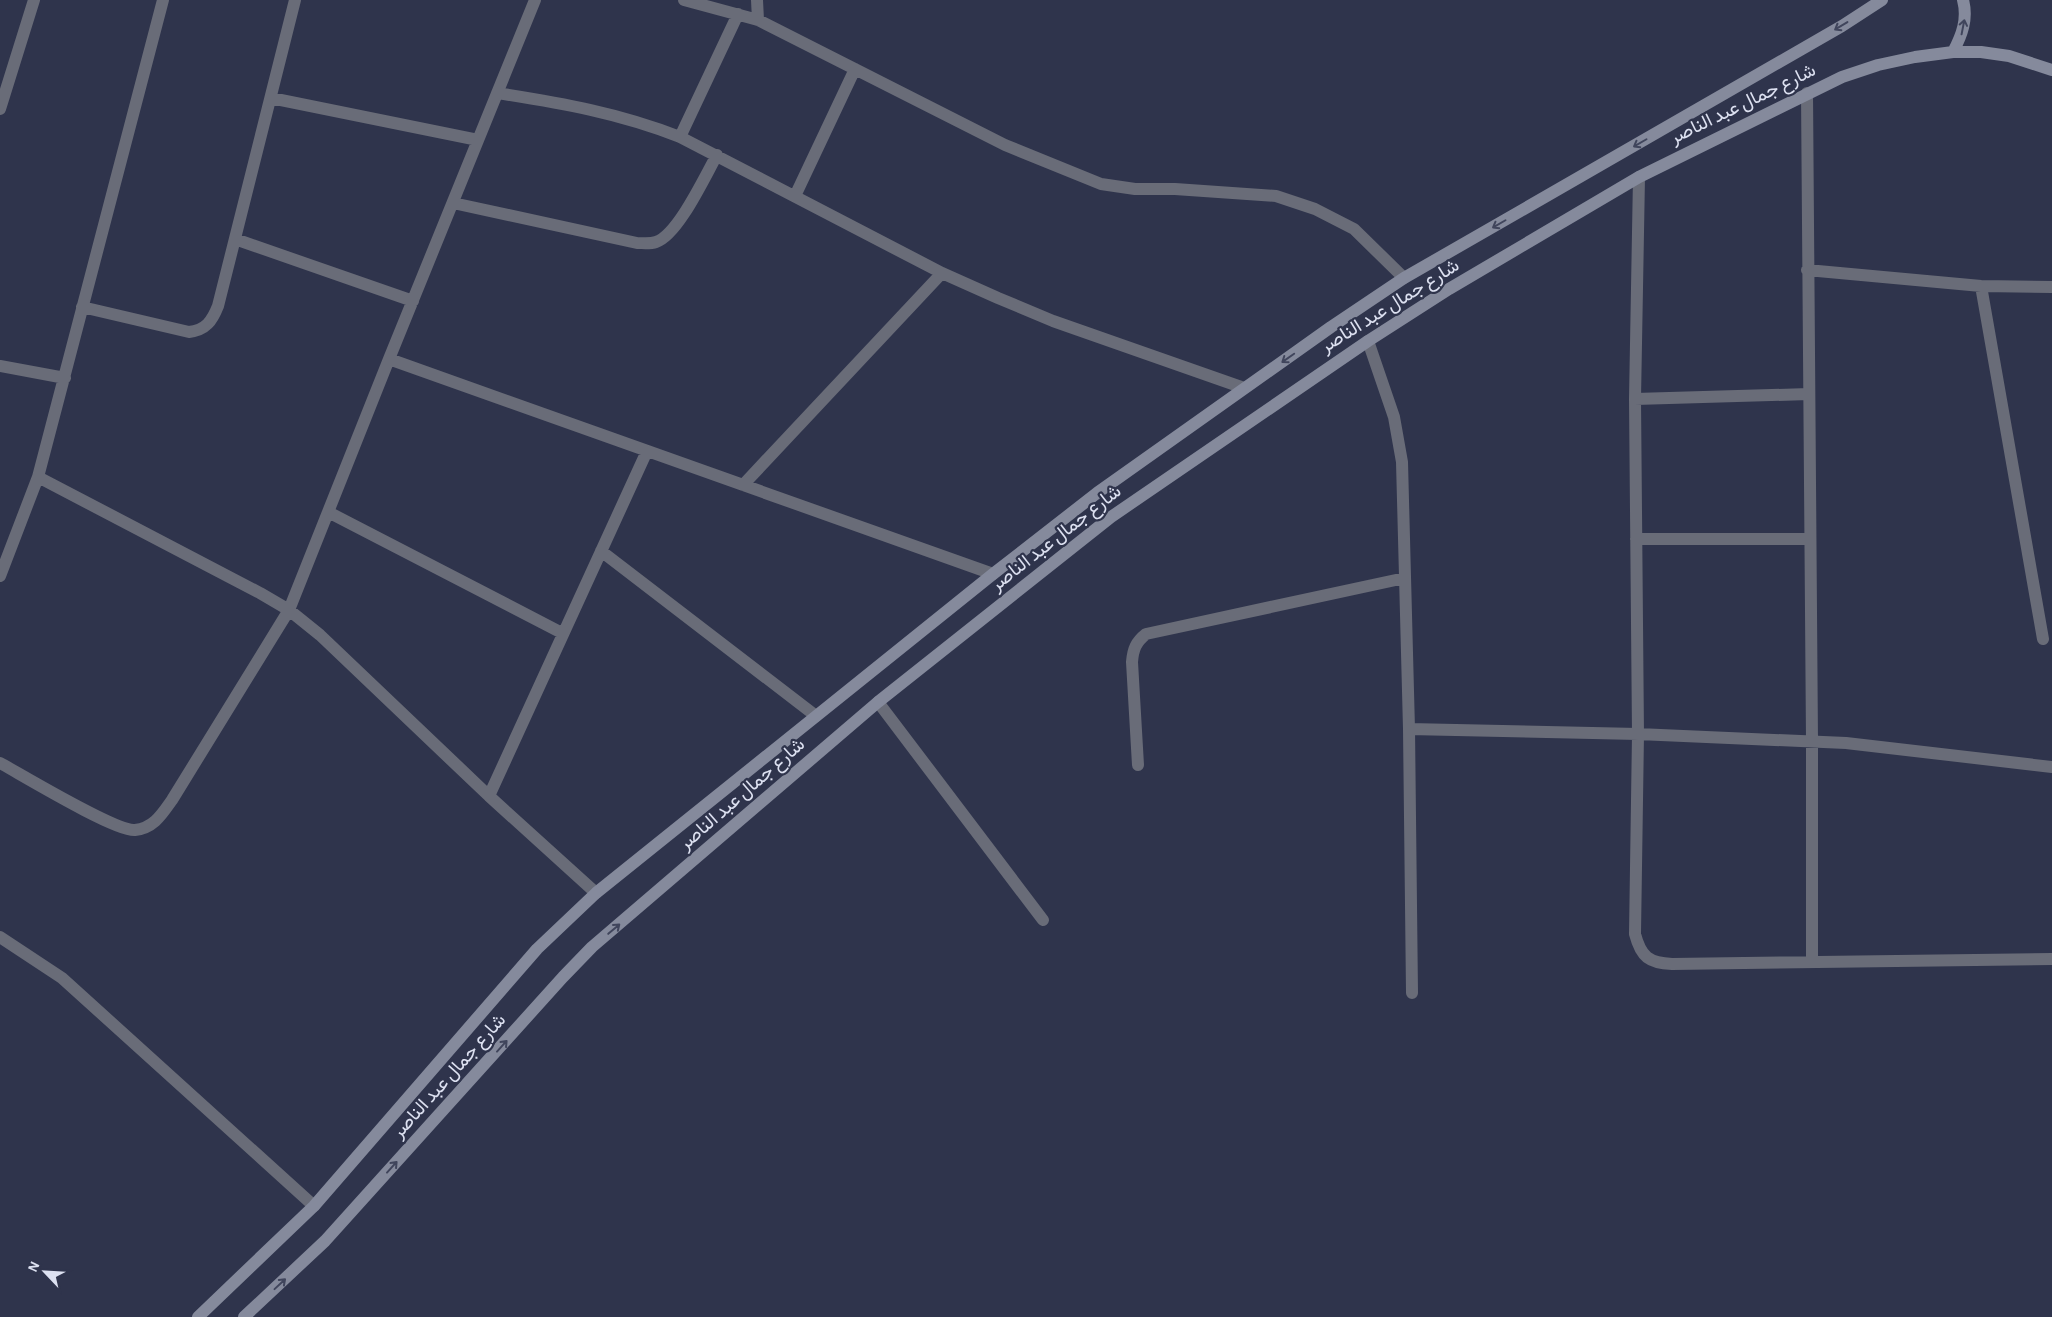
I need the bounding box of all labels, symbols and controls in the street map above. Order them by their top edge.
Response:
one-way arrow [1959,19,1969,35]
one-way arrow [1834,22,1848,32]
street label: شارع جمال عبد الناصر [1666,61,1820,150]
one-way arrow [1633,138,1647,148]
one-way arrow [1492,220,1507,229]
street label: شارع جمال عبد الناصر [1317,256,1464,359]
one-way arrow [1281,353,1295,363]
street label: شارع جمال عبد الناصر [987,481,1126,597]
street label: شارع جمال عبد الناصر [675,735,810,856]
one-way arrow [607,923,620,935]
street label: شارع جمال عبد الناصر [388,1010,511,1144]
one-way arrow [496,1040,507,1053]
one-way arrow [386,1160,398,1173]
north arrow [20,1247,70,1297]
text: N [26,1260,43,1274]
one-way arrow [273,1278,286,1290]

